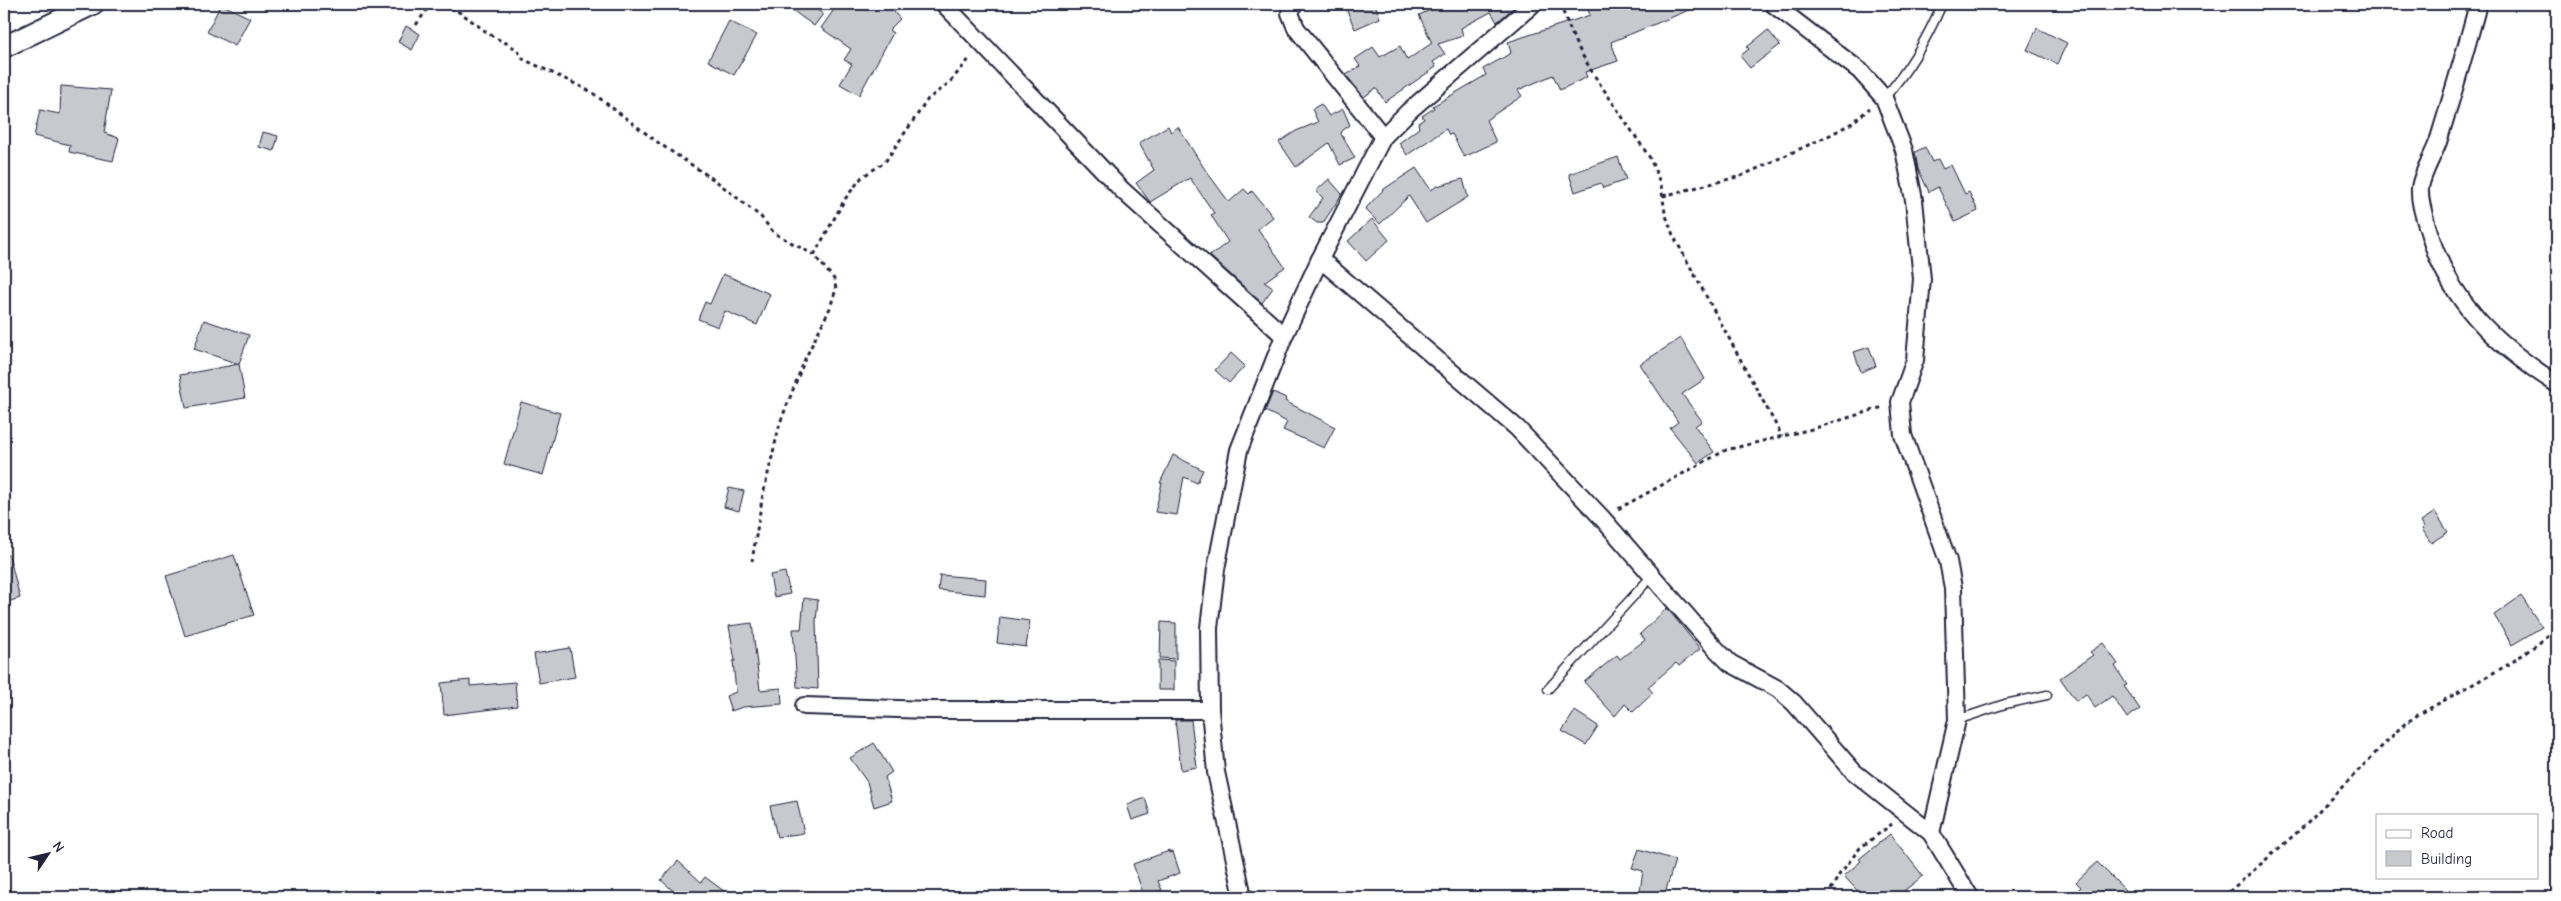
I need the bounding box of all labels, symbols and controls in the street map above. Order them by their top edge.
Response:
legend [2376,814,2538,878]
text: Road [2421,824,2453,842]
north arrow [22,828,72,878]
text: N [49,838,68,855]
text: Building [2421,850,2472,868]

